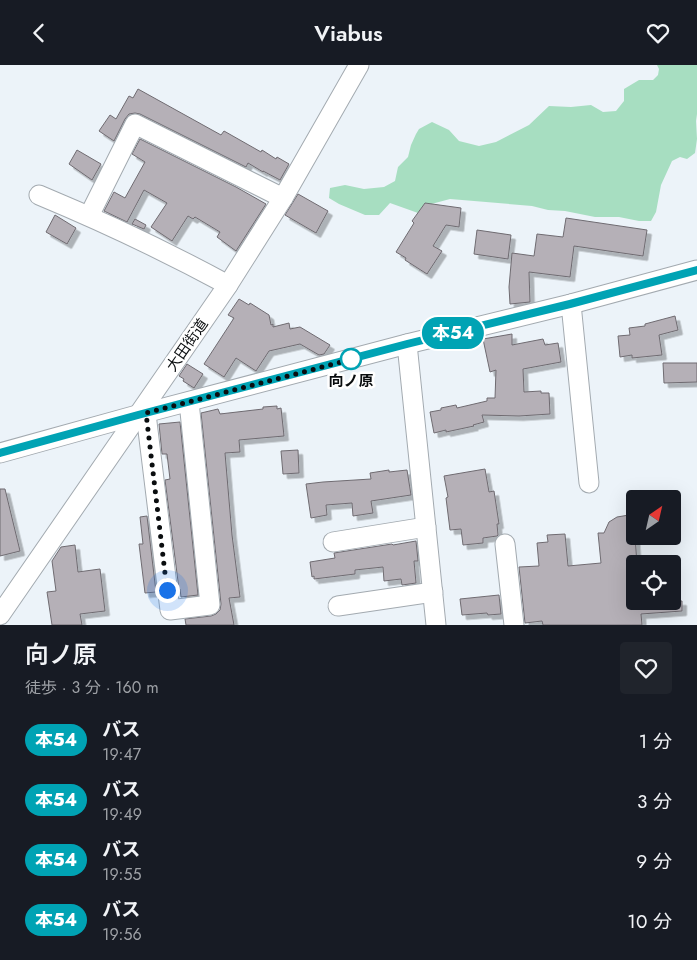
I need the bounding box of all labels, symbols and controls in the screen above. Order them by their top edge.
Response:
text: Viabus [314,17,383,49]
icon: back [25,19,53,47]
icon: heart [644,19,672,47]
street label: 大田街道 [161,314,213,376]
line badge: 本54 [424,317,482,349]
text: 本54 [432,320,474,346]
marker: 向ノ原 [340,348,362,370]
place label: 向ノ原 [328,370,374,392]
north arrow [626,490,681,545]
map controls [626,490,681,610]
button: locate [626,555,681,610]
your location [155,578,180,603]
text: 向ノ原 [25,637,97,672]
button: heart [620,642,672,694]
text: 徒歩 · 3 分 · 160 m [25,676,159,699]
text: バス [102,716,140,743]
text: 本54 [35,727,77,753]
text: 1 分 [639,728,672,755]
text: 19:47 [102,743,141,766]
text: バス [102,776,140,803]
text: 本54 [35,787,77,813]
text: 3 分 [637,788,672,815]
text: 19:49 [102,803,142,826]
text: バス [102,836,140,863]
text: 本54 [35,847,77,873]
text: 9 分 [636,848,672,875]
text: 19:55 [102,863,141,886]
text: バス [102,896,140,923]
text: 本54 [35,907,77,933]
text: 10 分 [627,908,672,935]
text: 19:56 [102,923,142,946]

